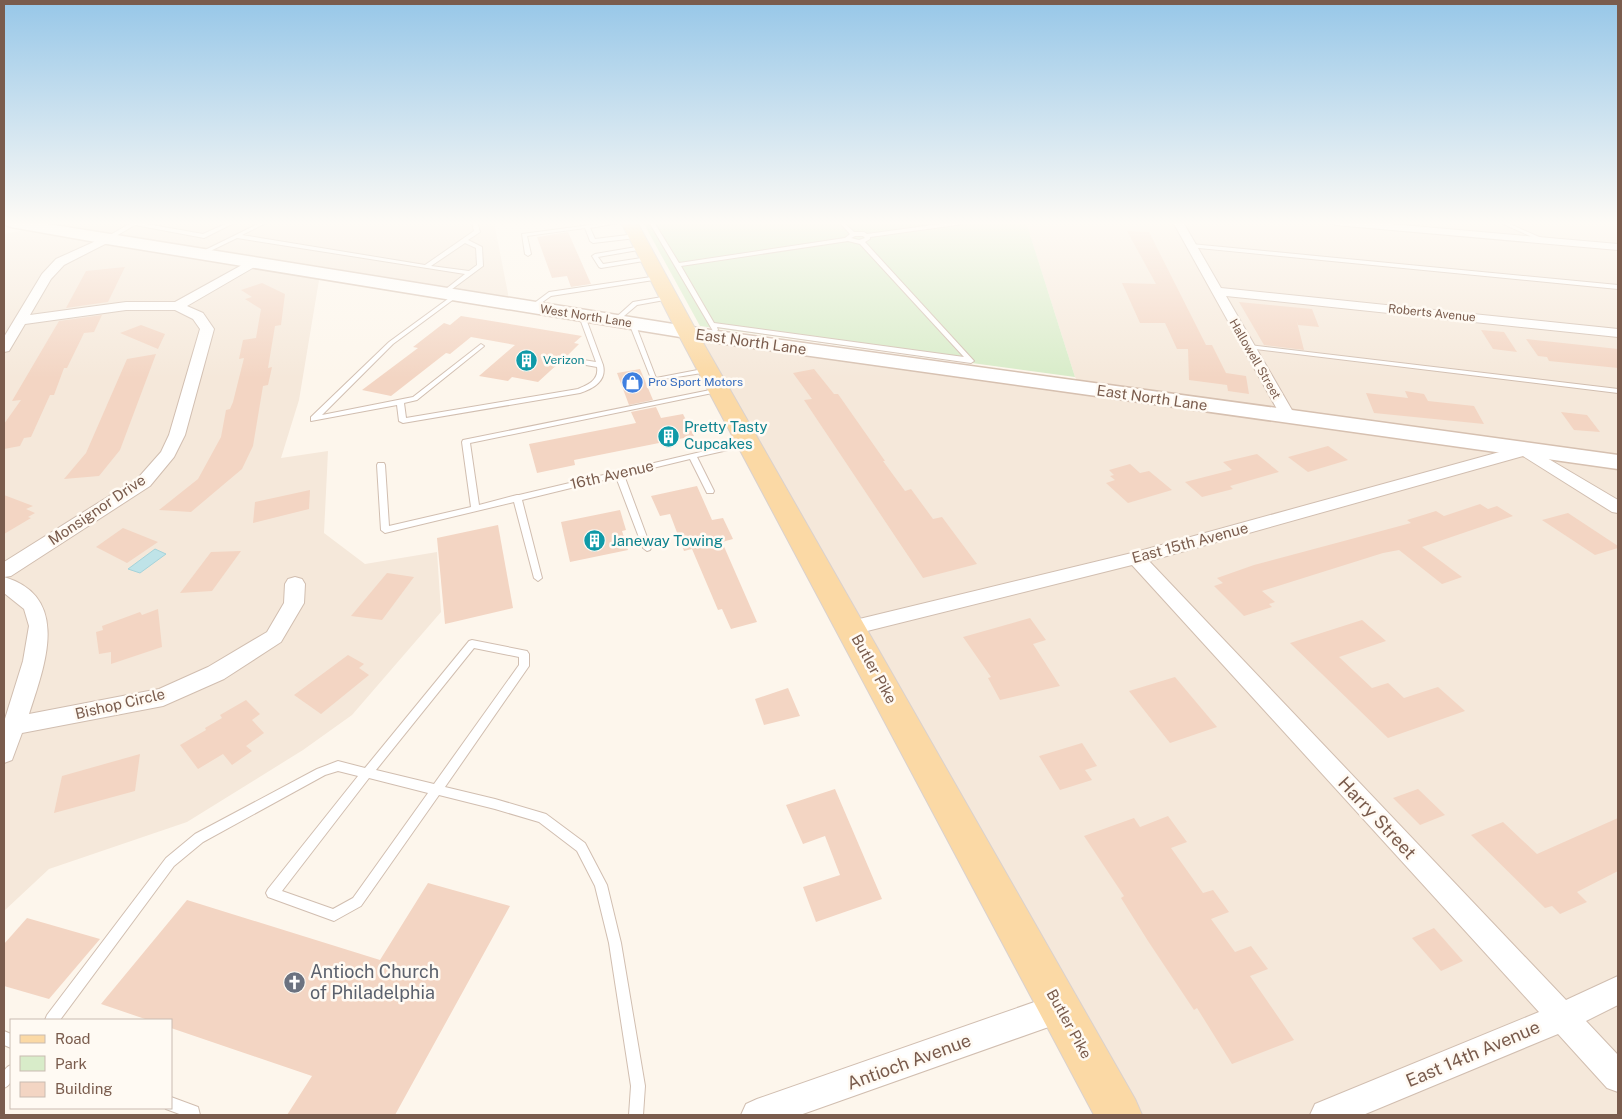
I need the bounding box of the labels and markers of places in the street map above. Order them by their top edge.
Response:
building icon: Verizon [515,348,539,372]
place label: Verizon [543,353,584,367]
shop icon: Pro Sport Motors [620,370,644,394]
place label: Pro Sport Motors [648,375,743,389]
place label: Pretty Tasty Cupcakes [684,418,768,452]
building icon: Pretty Tasty Cupcakes [656,424,680,448]
building icon: Janeway Towing [583,529,607,553]
place label: Janeway Towing [611,532,723,549]
place label: Antioch Church of Philadelphia [310,961,439,1003]
church icon: Antioch Church of Philadelphia [282,970,306,994]

